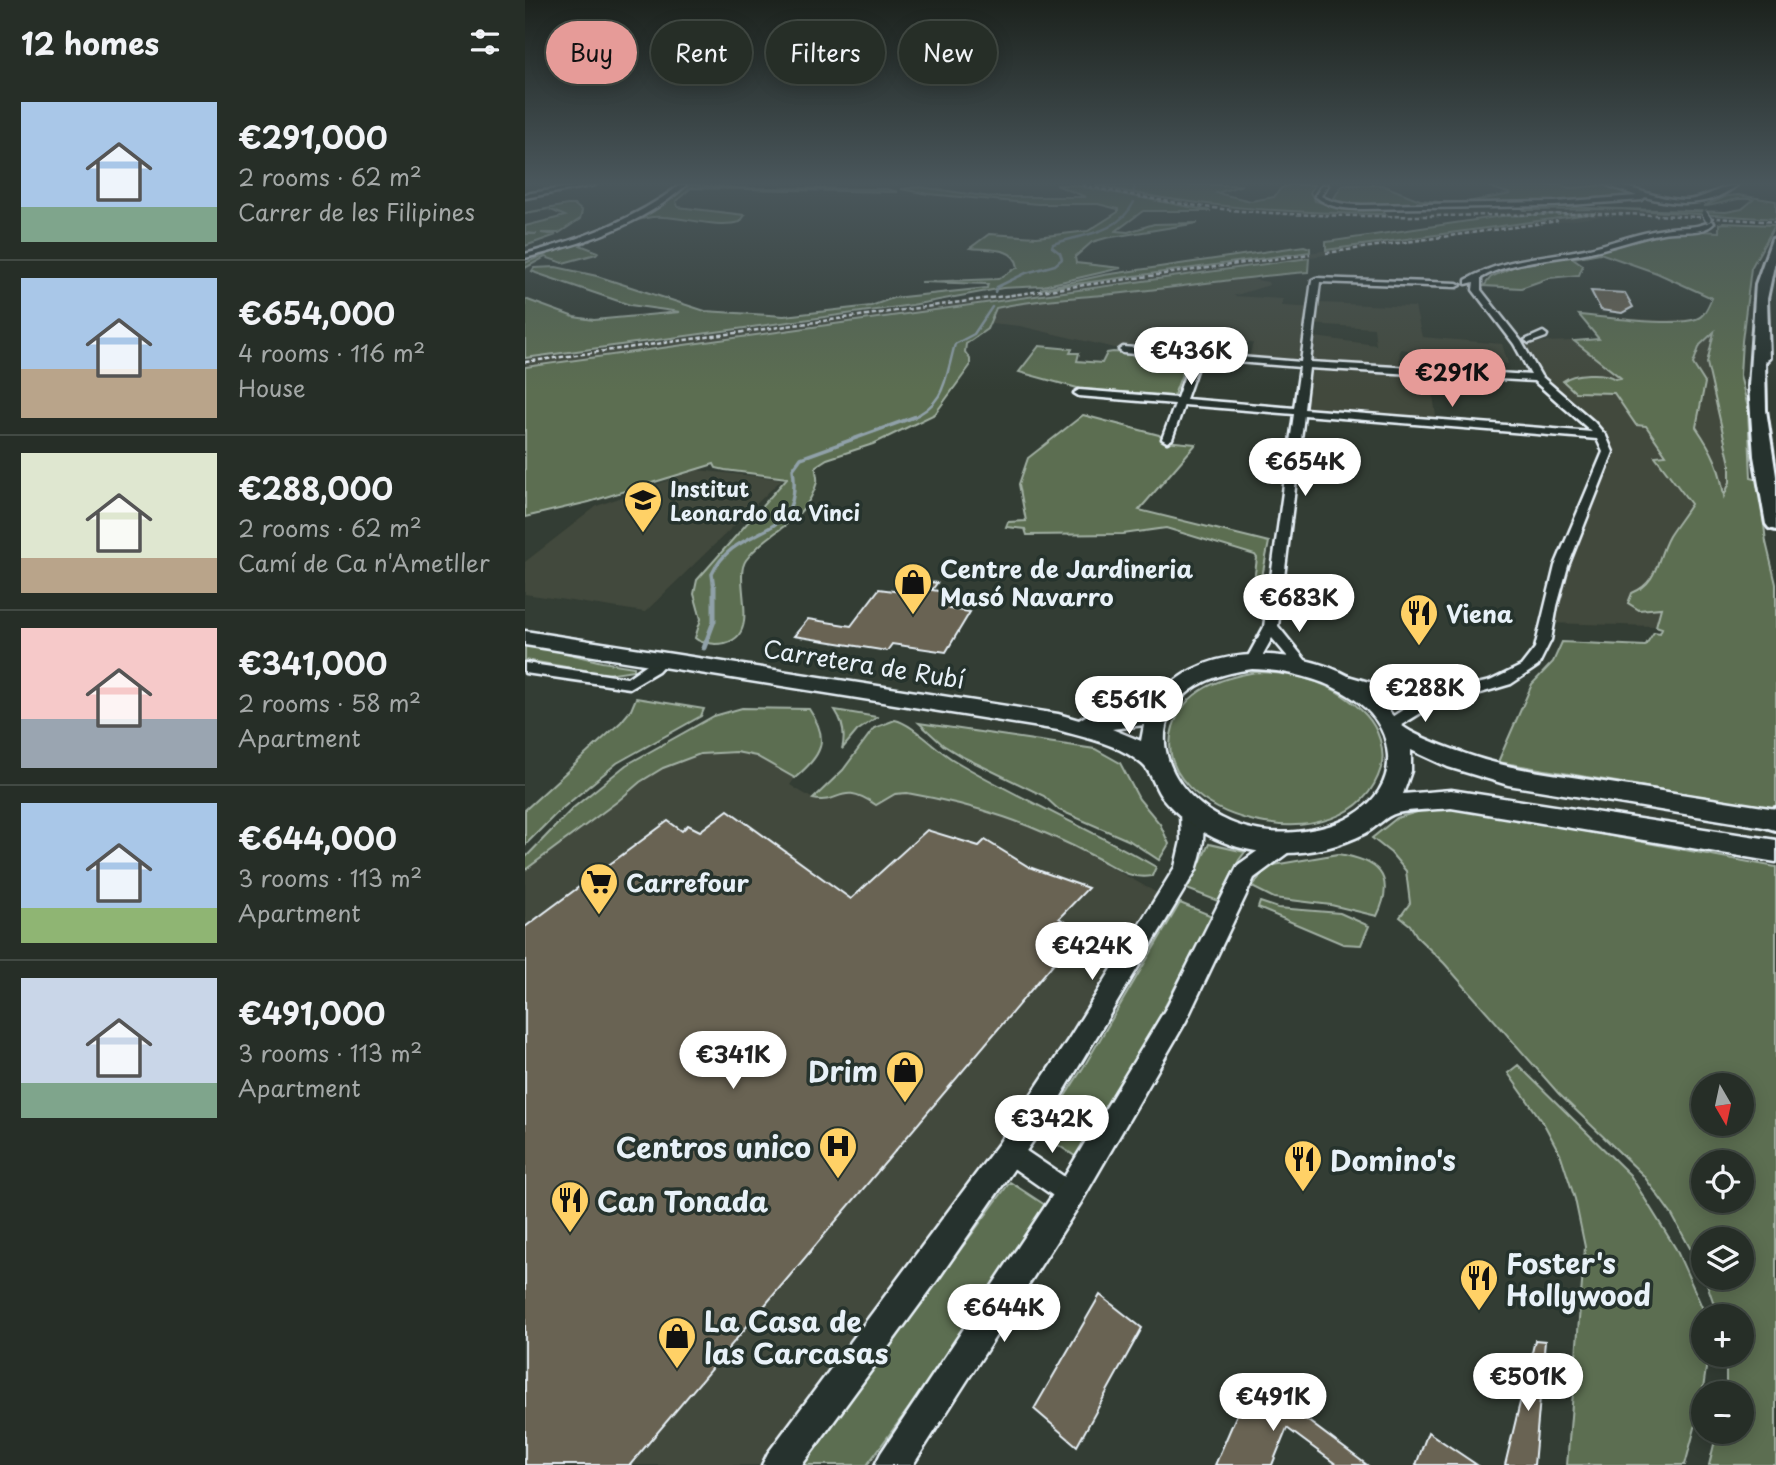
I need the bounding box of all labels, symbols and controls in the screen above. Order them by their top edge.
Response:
text: 12 homes [21,20,159,65]
chip: Buy [546,21,637,84]
chip: Rent [651,21,752,84]
chip: Filters [766,21,885,84]
chip: New [899,21,997,84]
icon: filters [466,23,504,61]
text: €291,000 [238,114,387,159]
icon: home [77,130,161,214]
text: 2 rooms · 62 m² [238,159,422,194]
text: Carrer de les Filipines [238,194,475,229]
text: €654,000 [238,290,395,335]
icon: home [77,306,161,390]
pin: €436K [1142,328,1240,387]
text: €436K [1150,332,1232,367]
text: 4 rooms · 116 m² [238,335,425,370]
pin: €291K [1403,350,1501,409]
text: €291K [1415,354,1489,389]
text: House [238,370,305,405]
pin: €654K [1256,438,1354,498]
text: €654K [1265,443,1345,478]
text: €288,000 [238,465,393,510]
place label: Institut Leonardo da Vinci [670,472,860,528]
school or university icon: Institut Leonardo da Vinci [622,479,664,534]
icon: home [77,481,161,565]
text: 2 rooms · 62 m² [238,510,422,545]
text: Camí de Ca n'Ametller [238,545,490,580]
place label: Centre de Jardineria Masó Navarro [940,550,1193,614]
shop icon: Centre de Jardineria Masó Navarro [892,561,934,616]
pin: €683K [1250,574,1348,634]
text: €683K [1259,579,1339,614]
restaurant icon: Viena [1398,592,1440,647]
place label: Viena [1446,595,1514,631]
street label: Carretera de Rubí [761,629,968,697]
text: €341,000 [238,640,387,685]
icon: home [77,656,161,740]
pin: €288K [1376,664,1474,724]
text: €288K [1385,669,1465,704]
pin: €561K [1080,676,1178,736]
text: €561K [1091,681,1167,716]
text: 2 rooms · 58 m² [238,685,421,720]
text: Apartment [238,720,361,755]
text: €644,000 [238,815,397,860]
icon: home [77,831,161,915]
text: 3 rooms · 113 m² [238,860,422,895]
supermarket icon: Carrefour [578,861,620,916]
place label: Carrefour [626,864,749,900]
text: Apartment [238,895,361,930]
pin: €424K [1043,922,1141,982]
text: €424K [1051,927,1133,962]
text: €491,000 [238,990,385,1035]
icon: home [77,1006,161,1090]
pin: €341K [684,1032,782,1091]
text: 3 rooms · 113 m² [238,1035,422,1070]
text: €341K [695,1036,771,1071]
place label: Drim [808,1049,878,1092]
shop icon: Drim [884,1049,926,1104]
text: Apartment [238,1070,361,1105]
north arrow [1691,1073,1753,1136]
map controls [1691,1073,1754,1444]
pin: €342K [1003,1096,1101,1155]
text: €342K [1011,1100,1093,1135]
place label: Centros unico [616,1125,811,1168]
hospital icon: Centros unico [817,1125,859,1180]
restaurant icon: Domino's [1282,1138,1324,1193]
place label: Domino's [1330,1138,1456,1181]
button: locate [1691,1150,1754,1213]
restaurant icon: Can Tonada [549,1179,591,1234]
place label: Can Tonada [597,1179,769,1222]
button: layers [1691,1227,1754,1290]
place label: Foster's Hollywood [1506,1241,1651,1316]
restaurant icon: Foster's Hollywood [1458,1257,1500,1312]
pin: €644K [955,1284,1053,1344]
text: €644K [963,1289,1045,1324]
place label: La Casa de las Carcasas [704,1299,888,1374]
button: + [1691,1304,1754,1367]
shop icon: La Casa de las Carcasas [656,1315,698,1370]
pin: €501K [1479,1354,1577,1413]
text: €501K [1489,1358,1567,1393]
pin: €491K [1224,1374,1322,1433]
text: €491K [1235,1378,1311,1413]
button: − [1691,1381,1754,1444]

